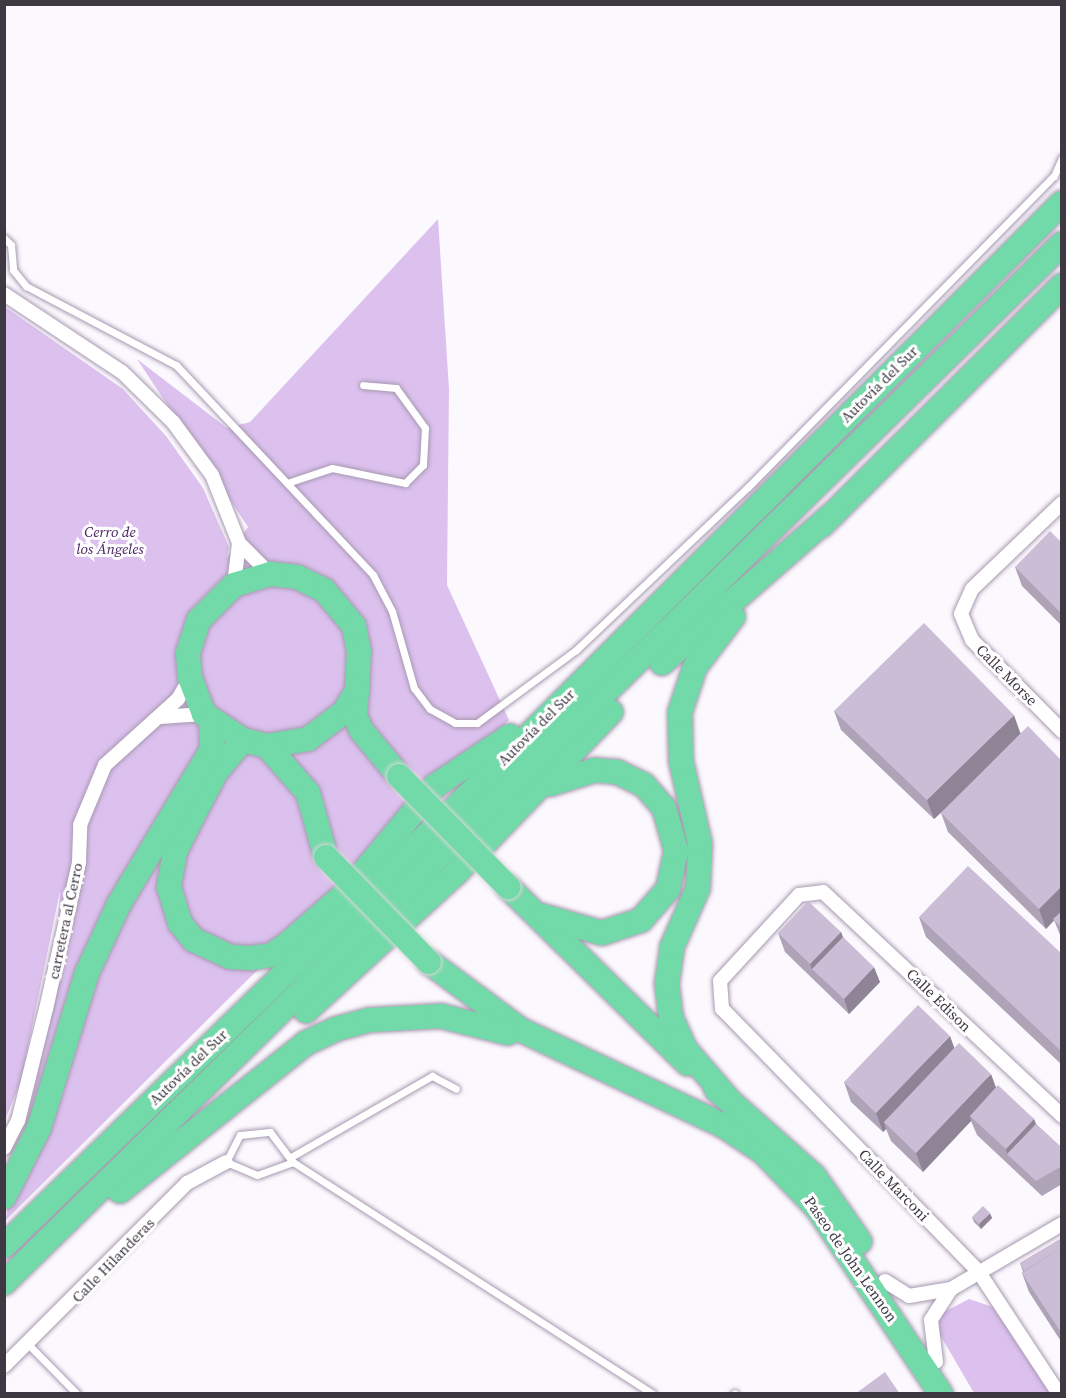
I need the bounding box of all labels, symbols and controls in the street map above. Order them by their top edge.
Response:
street label: Autovía del Sur [837,342,921,426]
park label: Cerro de los Ángeles [76,522,144,557]
street label: Calle Morse [973,641,1041,709]
street label: Autovía del Sur [494,685,578,769]
street label: carretera al Cerro [44,861,86,981]
street label: Calle Edison [903,965,975,1035]
street label: Autovía del Sur [145,1025,231,1109]
street label: Calle Marconi [855,1145,933,1225]
street label: Paseo de John Lennon [801,1193,901,1325]
street label: Calle Hilanderas [68,1214,158,1306]

